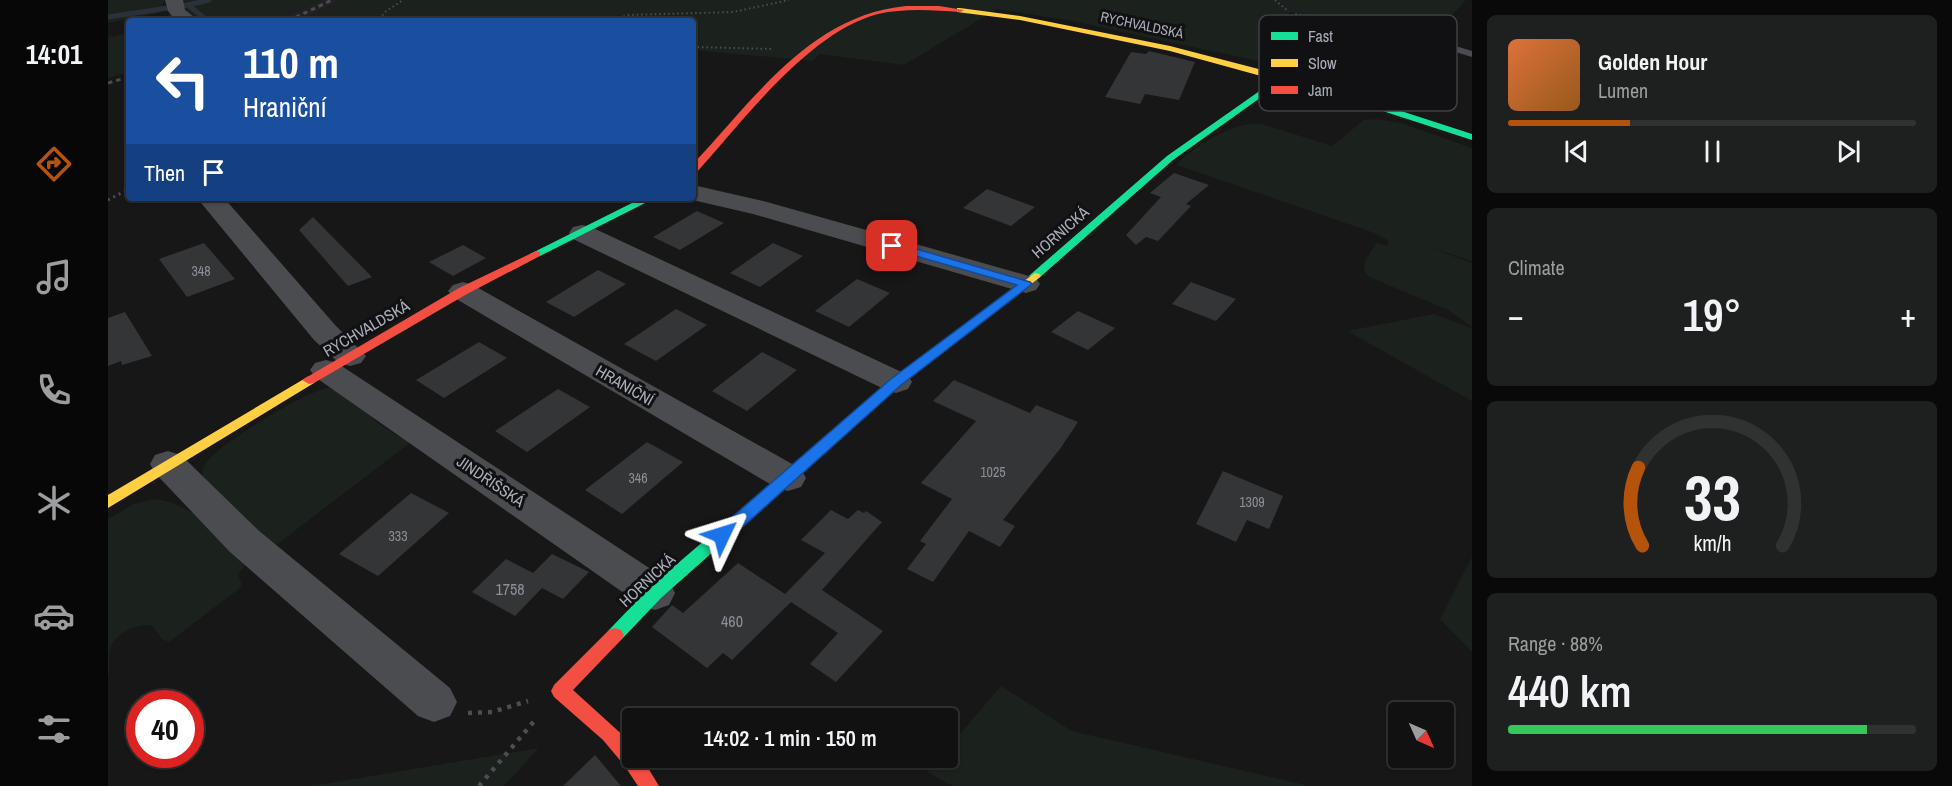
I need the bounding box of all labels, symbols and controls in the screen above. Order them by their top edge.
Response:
street label: RYCHVALDSKÁ [1099,7,1186,43]
legend [1259,15,1457,111]
text: Fast [1308,25,1333,47]
text: 110 m [243,35,339,91]
text: 14:01 [26,36,82,72]
icon: left [144,42,222,120]
text: Golden Hour [1598,47,1707,77]
text: Slow [1308,52,1337,74]
text: Lumen [1598,77,1648,104]
text: Jam [1308,79,1333,101]
text: Hraniční [243,89,327,125]
icon: previous [1560,135,1593,168]
icon: pause [1696,135,1729,168]
icon: next [1832,135,1865,168]
icon: directions [33,143,75,185]
icon: arrive [197,156,230,189]
text: Then [144,158,185,188]
street label: HORNICKÁ [1027,201,1094,263]
pin [866,220,917,271]
icon: arrive [875,229,908,262]
text: Climate [1508,254,1565,281]
icon: music [33,256,75,298]
house number: 348 [191,262,211,280]
text: 19° [1682,284,1742,345]
text: − [1508,293,1524,337]
text: + [1900,293,1916,337]
street label: RYCHVALDSKÁ [319,294,414,362]
street label: HRANIČNÍ [592,360,658,411]
icon: phone [33,369,75,411]
street label: JINDŘIŠSKÁ [453,450,529,512]
text: 33 [1684,456,1740,540]
house number: 1025 [980,463,1006,481]
house number: 346 [628,469,648,487]
icon: climate [33,482,75,524]
house number: 1309 [1239,493,1265,511]
position arrow [690,503,754,567]
house number: 333 [388,527,408,545]
text: km/h [1693,530,1731,559]
street label: HORNICKÁ [614,548,680,612]
house number: 1758 [495,578,525,600]
icon: car [33,595,75,637]
house number: 460 [721,610,743,632]
text: Range · 88% [1508,630,1603,657]
text: 440 km [1508,660,1632,721]
speed limit sign: 40 [126,690,204,768]
north arrow [1388,702,1454,768]
map controls [1388,702,1454,768]
icon: filters [33,708,75,750]
text: 14:02 · 1 min · 150 m [703,723,877,753]

